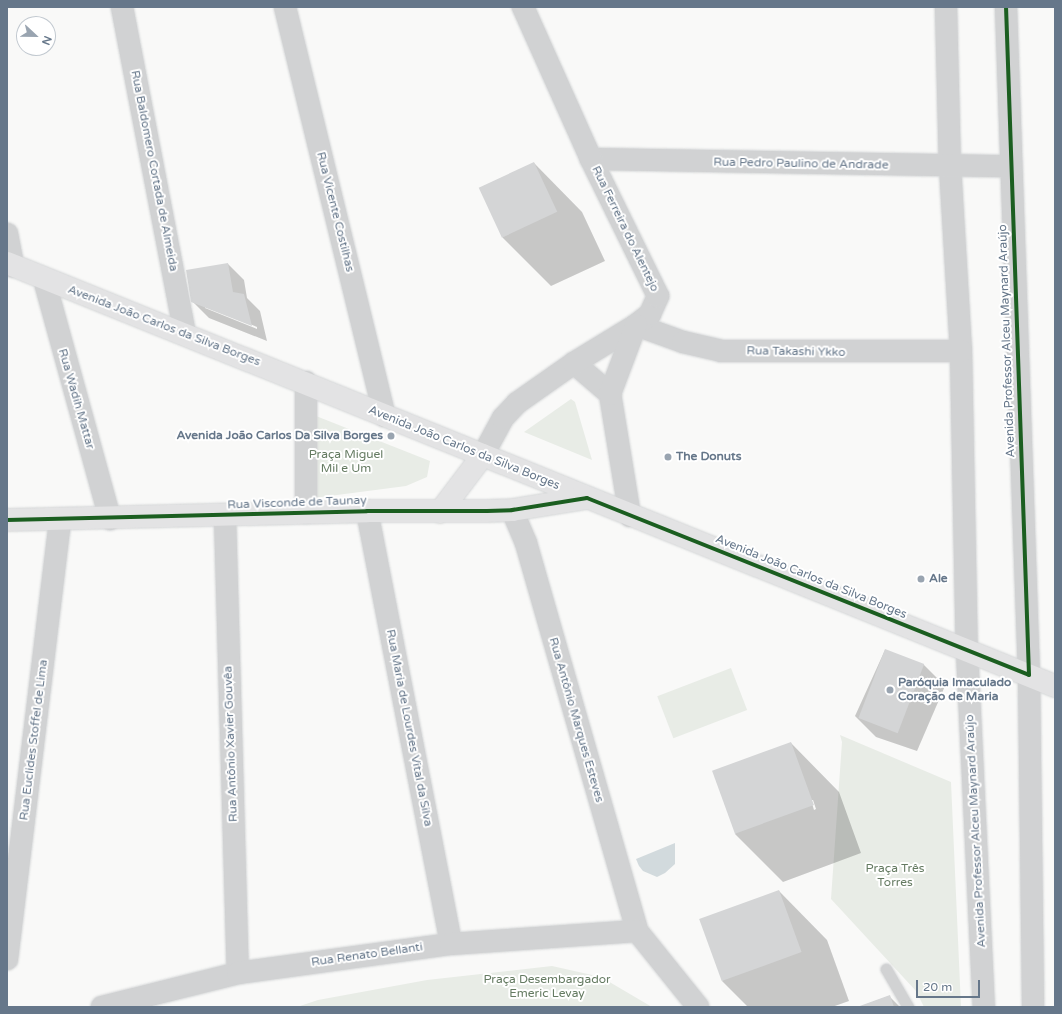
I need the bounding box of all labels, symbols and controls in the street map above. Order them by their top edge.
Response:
north arrow [16,16,56,56]
text: N [39,34,54,47]
street label: Rua Baldomero Cortada de Almeida [127,69,181,273]
street label: Rua Vicente Costilhas [313,151,357,273]
street label: Rua Pedro Paulino de Andrade [713,155,889,173]
street label: Rua Ferreira do Alentejo [588,164,662,294]
street label: Avenida Professor Alceu Maynard Araújo [996,224,1018,458]
street label: Avenida João Carlos da Silva Borges [66,283,262,369]
street label: Rua Takashi Ykko [746,344,846,360]
street label: Rua Wadih Mattar [55,347,97,451]
street label: Avenida João Carlos da Silva Borges [366,403,562,493]
place label: Avenida João Carlos Da Silva Borges [177,429,383,443]
marker: Avenida João Carlos Da Silva Borges [386,431,396,441]
park label: Praça Miguel Mil e Um [309,448,383,476]
place label: The Donuts [676,450,741,464]
marker: The Donuts [663,452,673,462]
street label: Rua Visconde de Taunay [227,493,367,513]
street label: Avenida João Carlos da Silva Borges [713,532,909,622]
place label: Ale [929,572,948,586]
marker: Ale [916,574,926,584]
street label: Rua Maria de Lourdes Vital da Silva [383,628,435,828]
street label: Rua Antônio Marques Esteves [546,636,606,804]
street label: Rua Euclides Stoffel de Lima [17,659,51,821]
street label: Rua Antônio Xavier Gouvêa [221,666,241,822]
place label: Paróquia Imaculado Coração de Maria [898,676,1011,704]
marker: Paróquia Imaculado Coração de Maria [885,685,895,695]
street label: Avenida Professor Alceu Maynard Araújo [963,714,989,948]
park label: Praça Três Torres [865,862,925,890]
street label: Rua Renato Bellanti [310,940,424,970]
scale bar [918,972,982,998]
park label: Praça Desembargador Emeric Levay [483,973,611,1001]
text: 20 m [923,980,952,994]

